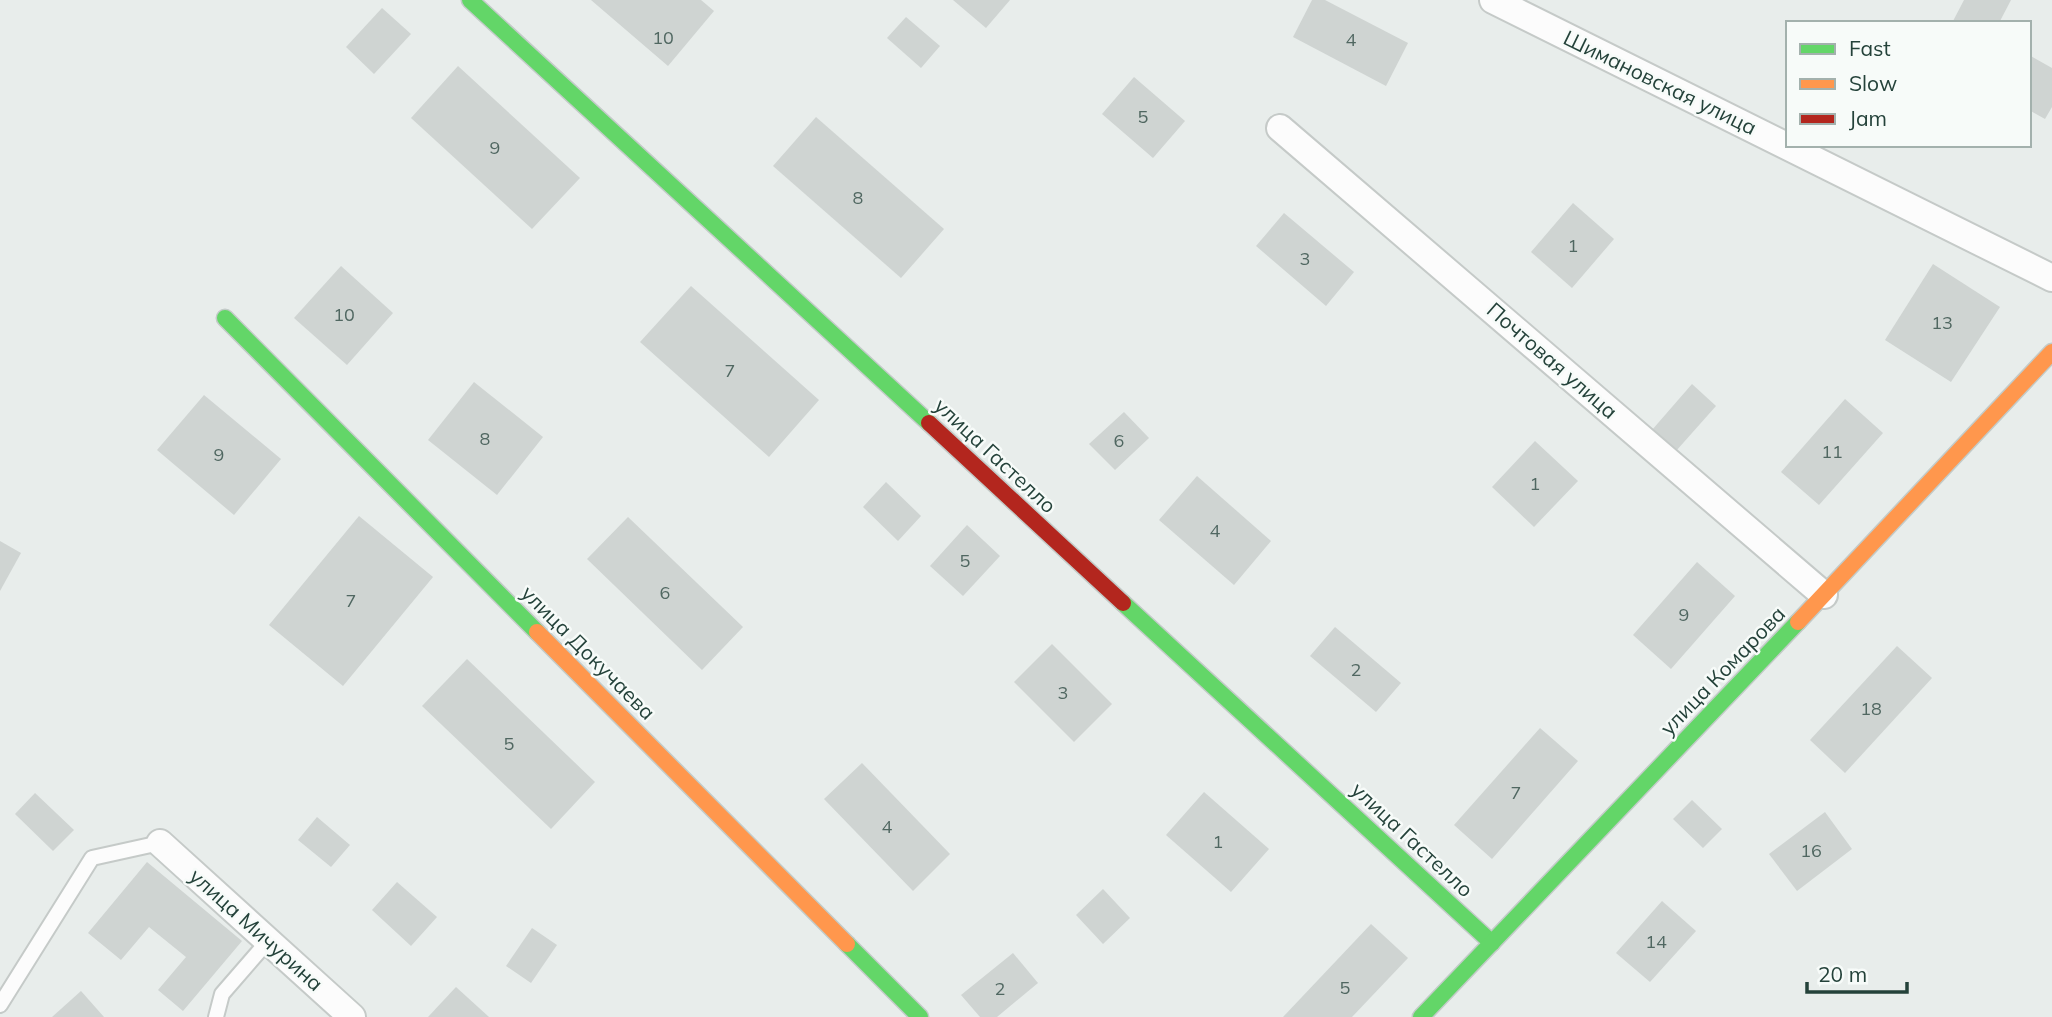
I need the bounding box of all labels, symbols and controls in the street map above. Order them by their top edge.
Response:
legend [1786,21,2031,147]
street label: Шимановская улица [1560,24,1761,140]
house number: 10 [652,26,674,49]
house number: 4 [1346,28,1357,51]
text: Fast [1849,35,1891,61]
text: Slow [1849,70,1897,96]
house number: 5 [1138,105,1149,128]
text: Jam [1849,105,1887,131]
house number: 9 [490,136,500,159]
house number: 8 [853,186,863,209]
house number: 1 [1568,234,1578,257]
house number: 3 [1300,247,1310,270]
street label: Почтовая улица [1482,296,1623,424]
house number: 10 [333,303,355,326]
house number: 13 [1931,311,1953,334]
house number: 7 [725,359,735,382]
street label: улица Гастелло [929,392,1062,518]
house number: 8 [480,427,490,450]
house number: 6 [1114,429,1124,452]
house number: 11 [1821,440,1843,463]
house number: 9 [214,443,224,466]
house number: 1 [1530,472,1540,495]
house number: 4 [1210,519,1221,542]
house number: 5 [960,549,971,572]
street label: улица Докучаева [516,580,661,725]
house number: 6 [660,581,670,604]
house number: 7 [346,589,356,612]
street label: улица Комарова [1654,600,1790,740]
house number: 9 [1679,603,1689,626]
house number: 2 [1351,658,1361,681]
house number: 3 [1058,681,1068,704]
house number: 18 [1860,697,1882,720]
house number: 5 [504,732,515,755]
street label: улица Гастелло [1346,776,1479,902]
house number: 7 [1511,781,1521,804]
house number: 4 [882,815,893,838]
house number: 1 [1213,830,1223,853]
house number: 16 [1800,839,1822,862]
street label: улица Мичурина [184,862,329,996]
house number: 14 [1645,930,1667,953]
scale bar [1807,950,1907,994]
text: 20 m [1818,961,1867,987]
house number: 5 [1340,976,1351,999]
house number: 2 [995,977,1005,1000]

